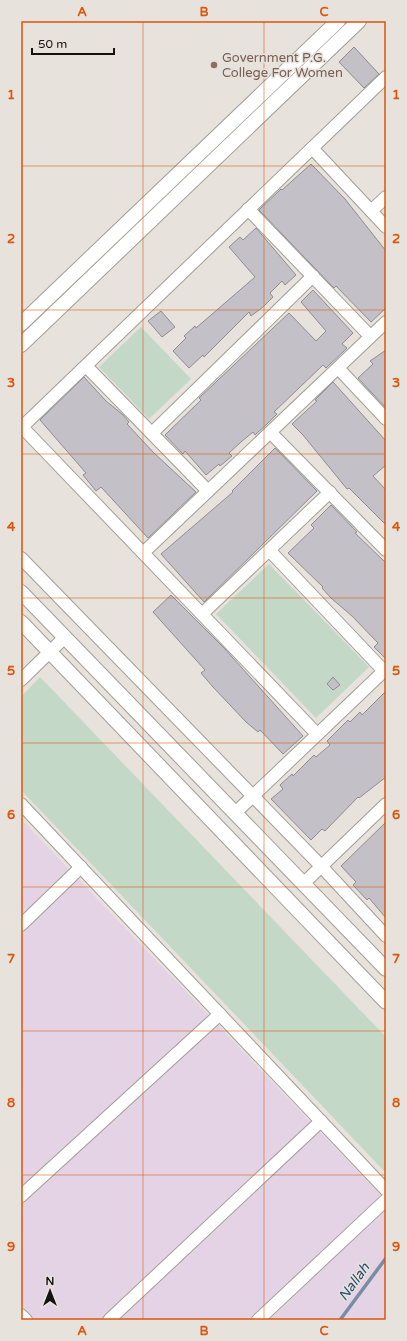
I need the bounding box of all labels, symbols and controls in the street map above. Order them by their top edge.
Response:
text: A [77,4,87,20]
text: B [199,4,209,20]
text: C [319,4,329,20]
scale bar [32,30,114,56]
text: 50 m [38,37,67,51]
place label: Government P.G. College For Women [222,50,343,81]
marker: Government P.G. College For Women [209,60,219,70]
text: 1 [7,87,15,103]
text: 1 [392,87,400,103]
text: 2 [7,231,15,247]
text: 2 [392,231,400,247]
text: 3 [7,375,15,391]
text: 3 [392,375,400,391]
text: 4 [7,519,16,535]
text: 4 [392,519,401,535]
text: 5 [7,663,15,679]
text: 5 [392,663,400,679]
text: 6 [7,807,15,823]
text: 6 [392,807,400,823]
text: 7 [7,951,15,967]
text: 7 [392,951,400,967]
text: 8 [7,1095,15,1111]
text: 8 [392,1095,400,1111]
text: 9 [7,1239,15,1255]
text: 9 [392,1239,400,1255]
water label: Nallah [335,1259,374,1304]
north arrow [30,1271,70,1311]
text: N [46,1275,54,1288]
text: A [77,1323,87,1339]
text: B [199,1323,209,1339]
text: C [319,1323,329,1339]

